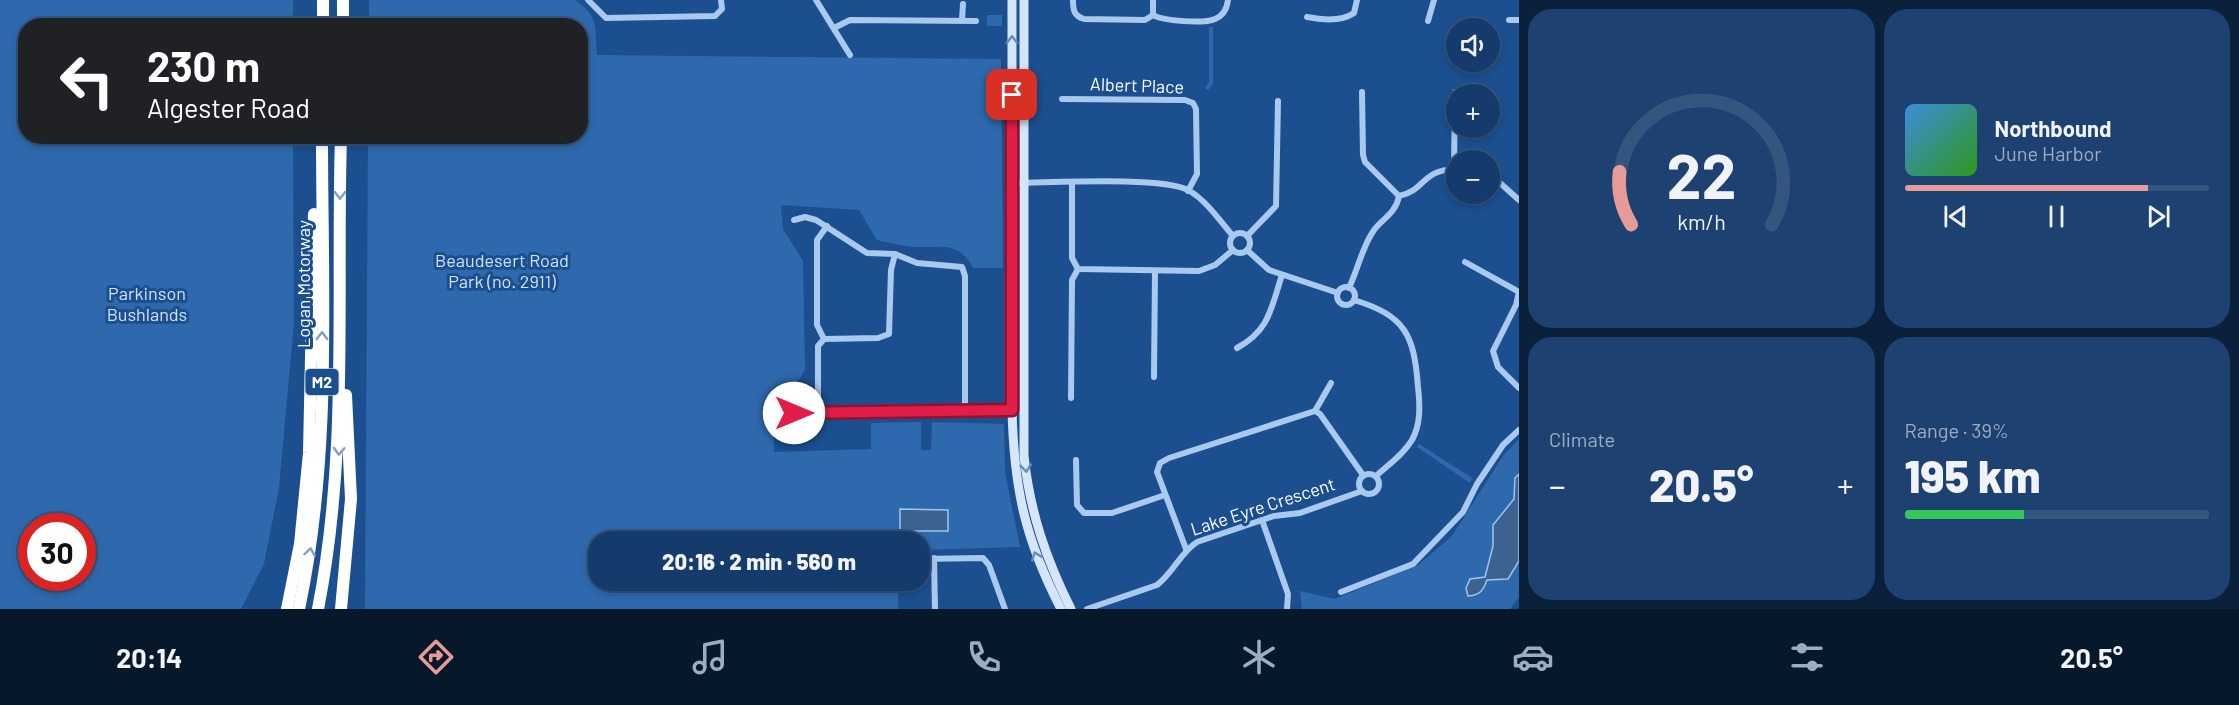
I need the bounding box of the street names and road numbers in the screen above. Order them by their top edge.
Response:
street label: Albert Place [1090,72,1185,98]
street label: Logan Motorway [292,220,314,348]
road number: M2 [306,369,338,395]
street label: Lake Eyre Crescent [1188,472,1338,540]

